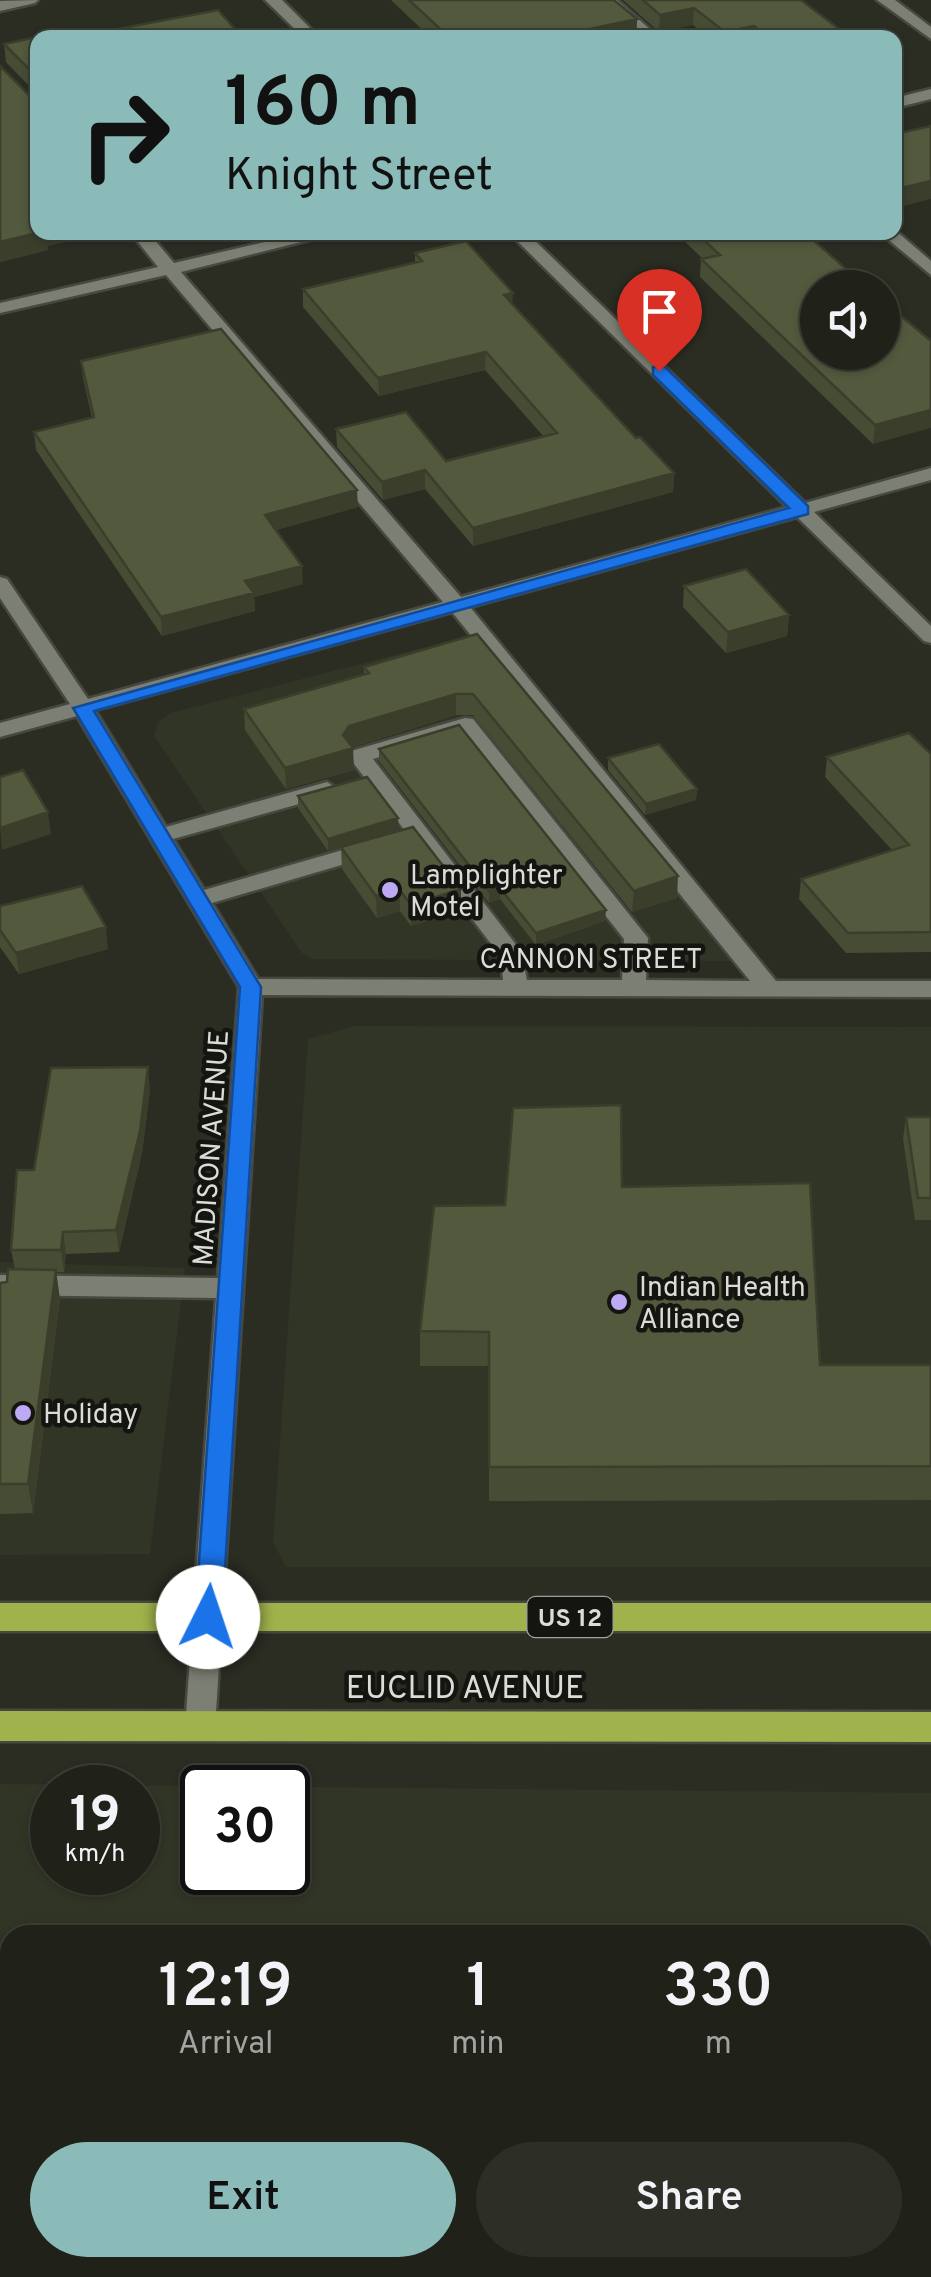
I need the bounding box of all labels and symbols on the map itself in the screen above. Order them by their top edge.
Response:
pin [617,269,702,372]
place label: Lamplighter Motel [410,859,563,927]
marker: Lamplighter Motel [379,879,401,901]
street label: CANNON STREET [480,943,702,979]
street label: MADISON AVENUE [187,1029,239,1267]
place label: Indian Health Alliance [639,1271,806,1339]
marker: Indian Health Alliance [608,1291,630,1313]
place label: Holiday [43,1398,138,1434]
marker: Holiday [12,1402,34,1424]
position arrow [156,1565,260,1669]
road number: US 12 [528,1597,612,1637]
street label: EUCLID AVENUE [346,1670,584,1710]
speed limit sign: 30 [180,1765,310,1895]

